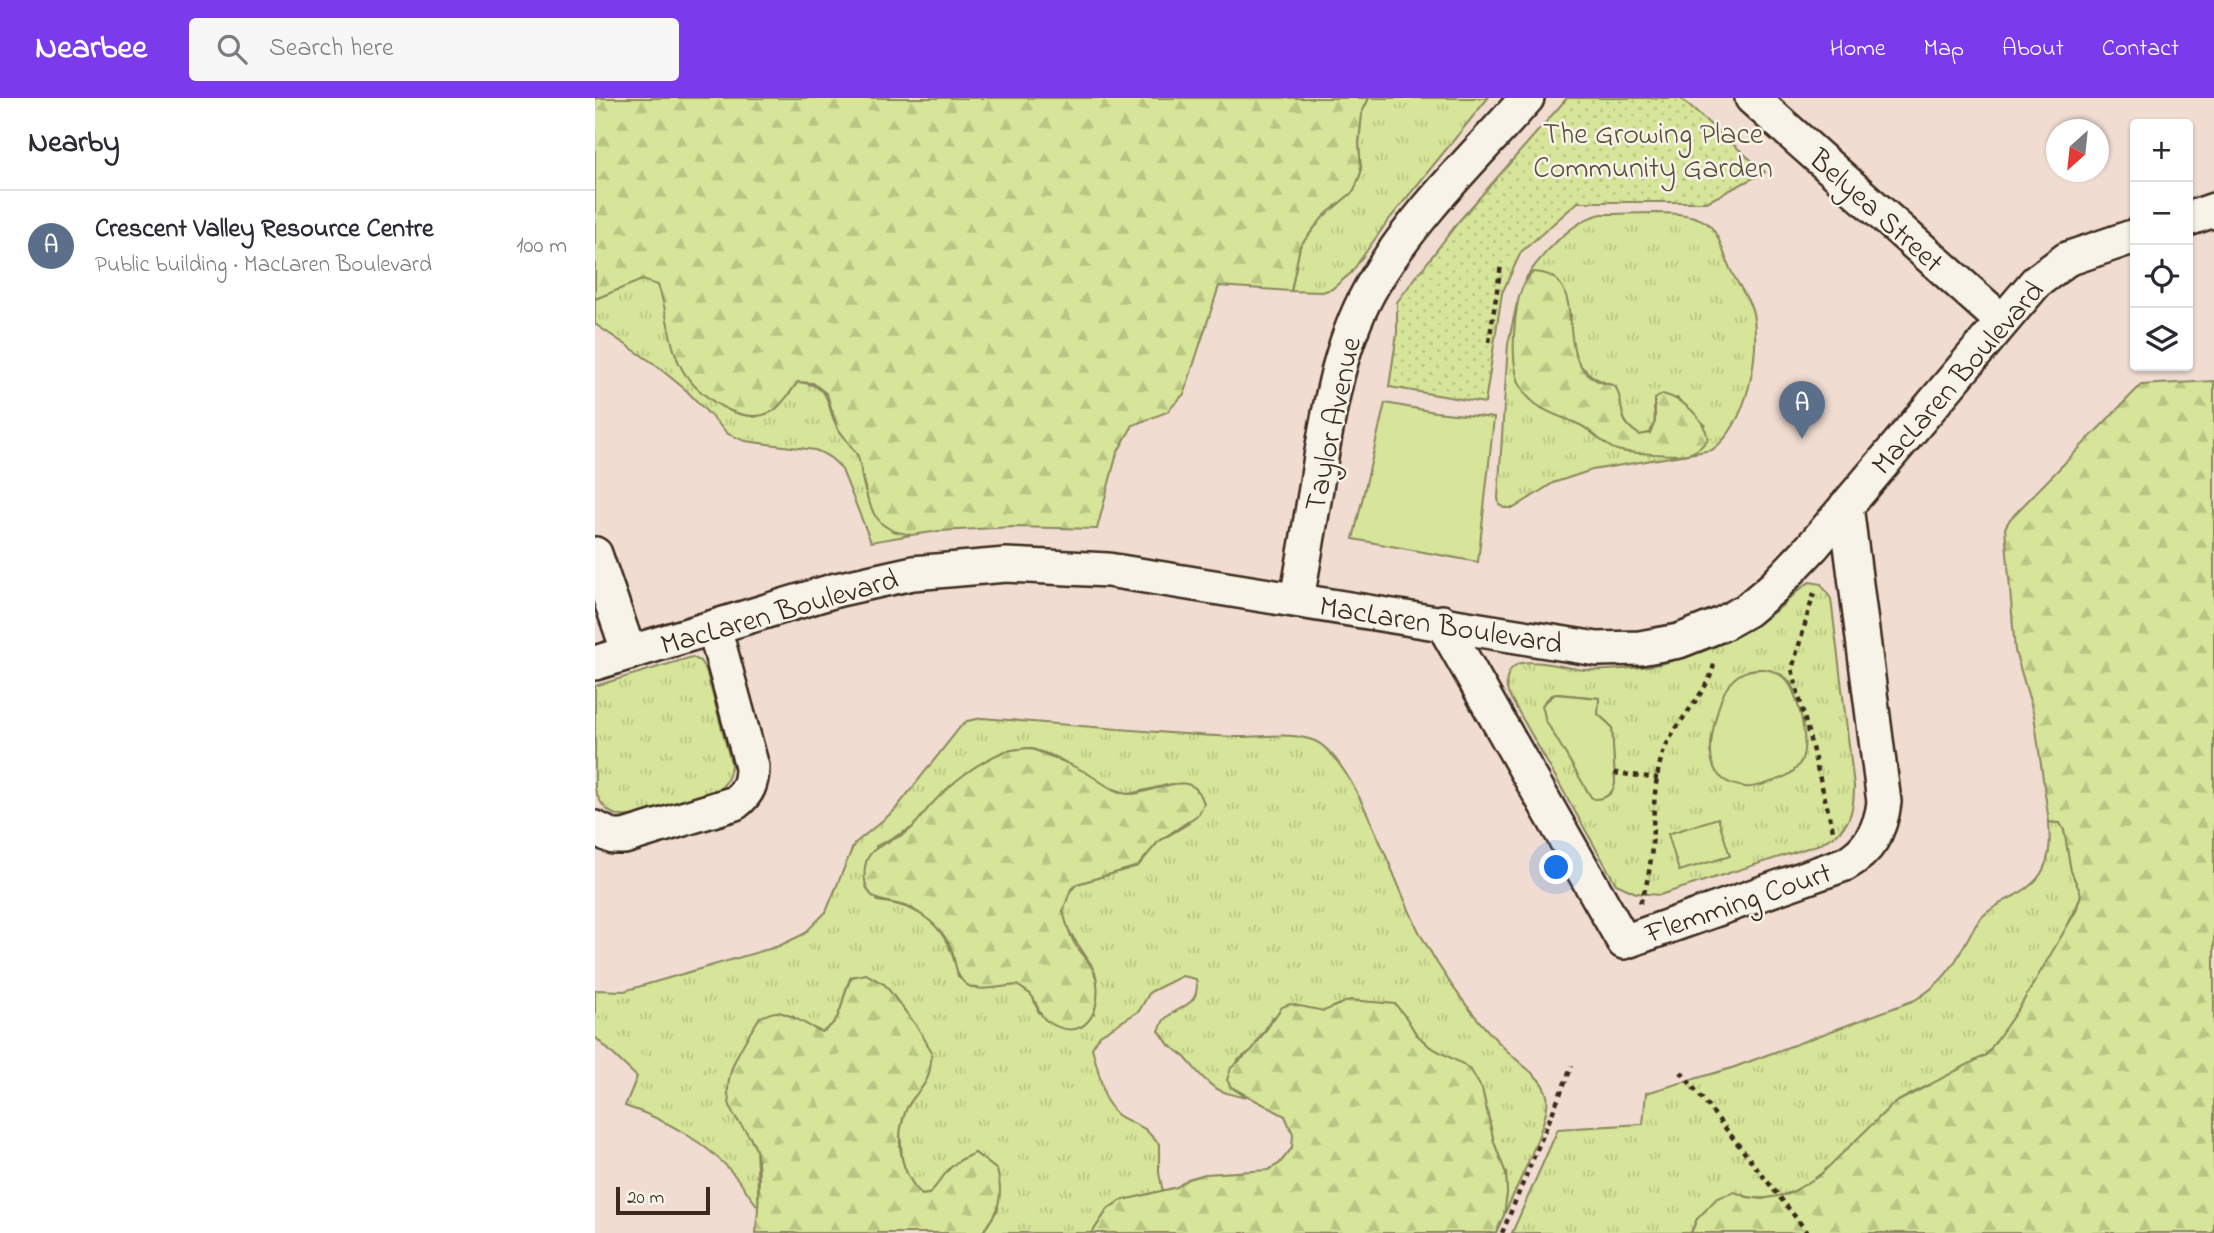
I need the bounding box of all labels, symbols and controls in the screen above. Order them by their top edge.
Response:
search box [189,18,679,81]
text: Nearbee [35,25,147,73]
icon: search [213,30,251,68]
text: Search here [269,30,394,68]
text: Home [1830,32,1886,67]
text: Map [1924,32,1964,67]
text: About [2002,32,2064,67]
text: Contact [2102,32,2179,67]
park label: The Growing Place Community Garden [1533,114,1773,192]
north arrow [2046,119,2109,182]
map controls [2130,119,2193,371]
button: + [2130,119,2193,182]
text: Nearby [28,122,120,166]
street label: Belyea Street [1797,139,1952,285]
button: − [2130,182,2193,245]
text: Crescent Valley Resource Centre [95,211,434,249]
text: A [44,230,58,263]
text: 100 m [516,230,567,263]
button: locate [2130,245,2193,308]
text: Public building · MacLaren Boulevard [95,249,432,282]
street label: MacLaren Boulevard [1862,272,2056,486]
button: layers [2130,308,2193,371]
street label: Taylor Avenue [1295,333,1375,516]
pin: A [1779,381,1825,439]
street label: MacLaren Boulevard [656,559,904,669]
street label: MacLaren Boulevard [1316,586,1565,668]
your location [1539,850,1573,884]
street label: Flemming Court [1639,852,1838,958]
scale bar [616,1184,711,1216]
text: 20 m [627,1185,664,1212]

